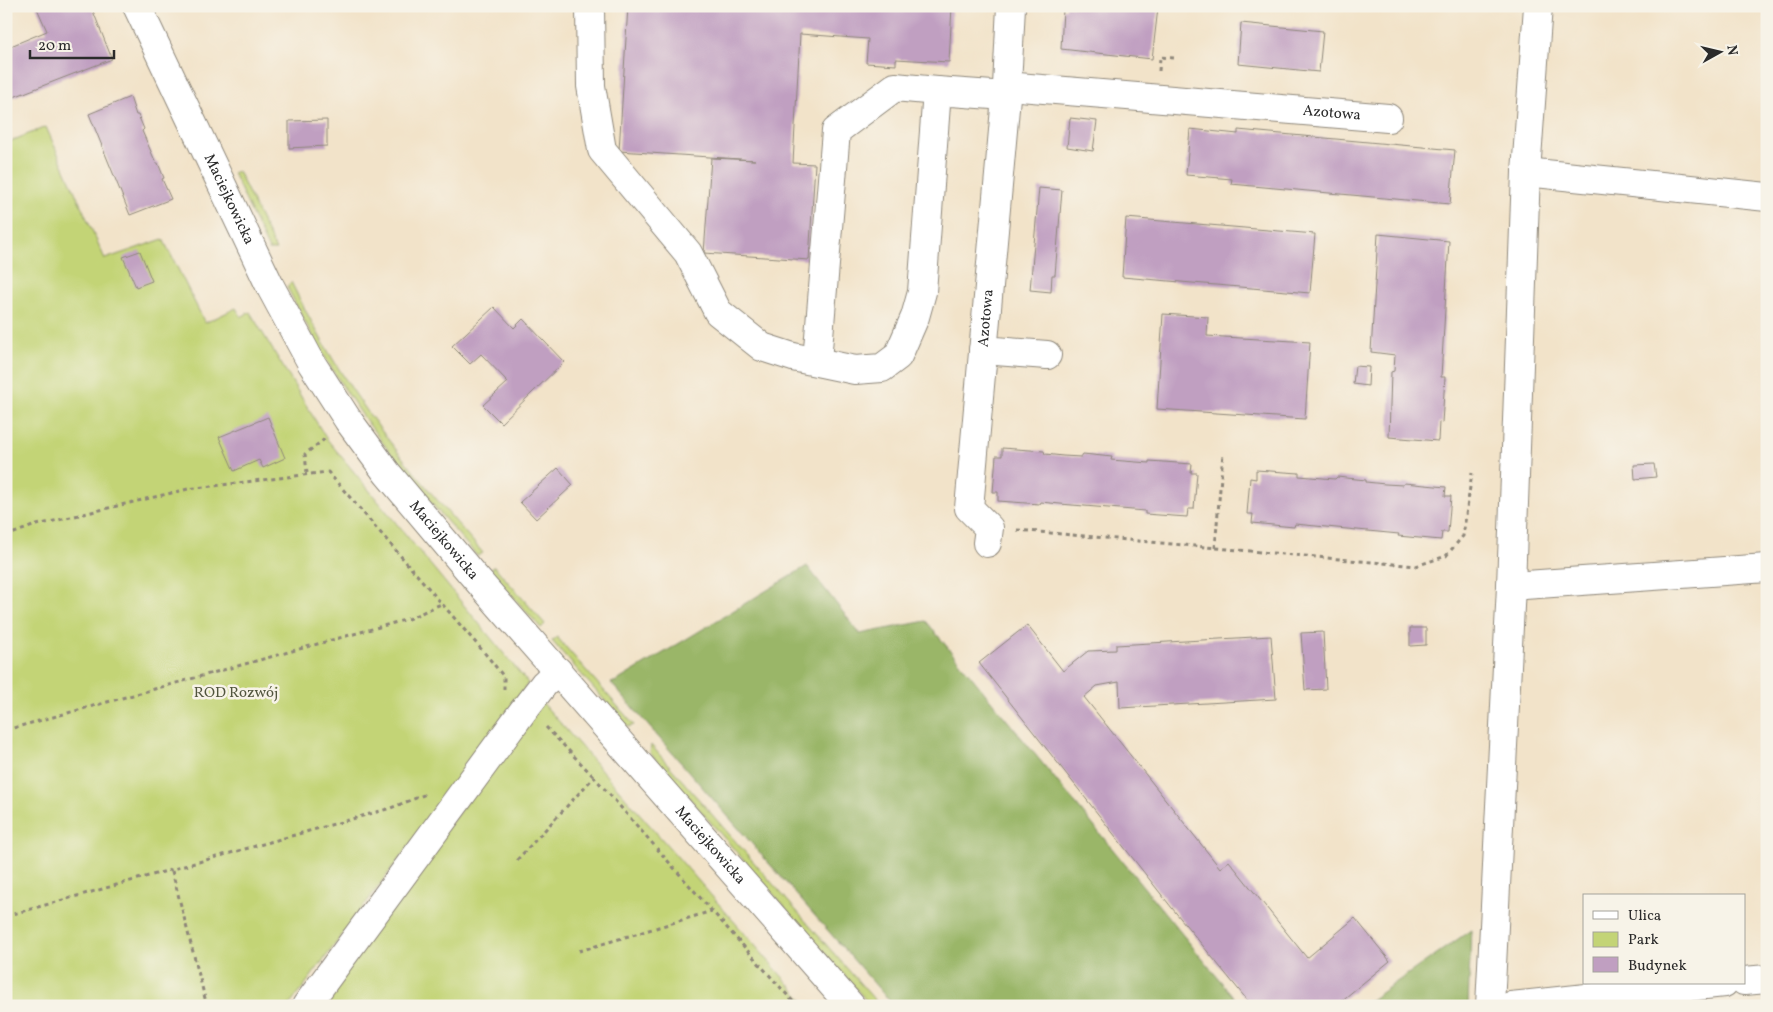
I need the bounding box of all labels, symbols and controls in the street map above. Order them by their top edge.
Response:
scale bar [30,28,114,60]
north arrow [1696,28,1746,78]
text: 20 m [38,36,71,57]
text: N [1721,44,1742,57]
street label: Azotowa [1302,100,1362,126]
street label: Maciejkowicka [198,151,259,248]
street label: Azotowa [973,288,999,348]
street label: Maciejkowicka [404,496,483,585]
park label: ROD Rozwój [194,683,278,704]
street label: Maciejkowicka [670,802,750,889]
legend [1583,894,1746,984]
text: Ulica [1628,906,1661,927]
text: Park [1628,930,1659,951]
text: Budynek [1628,956,1687,977]

